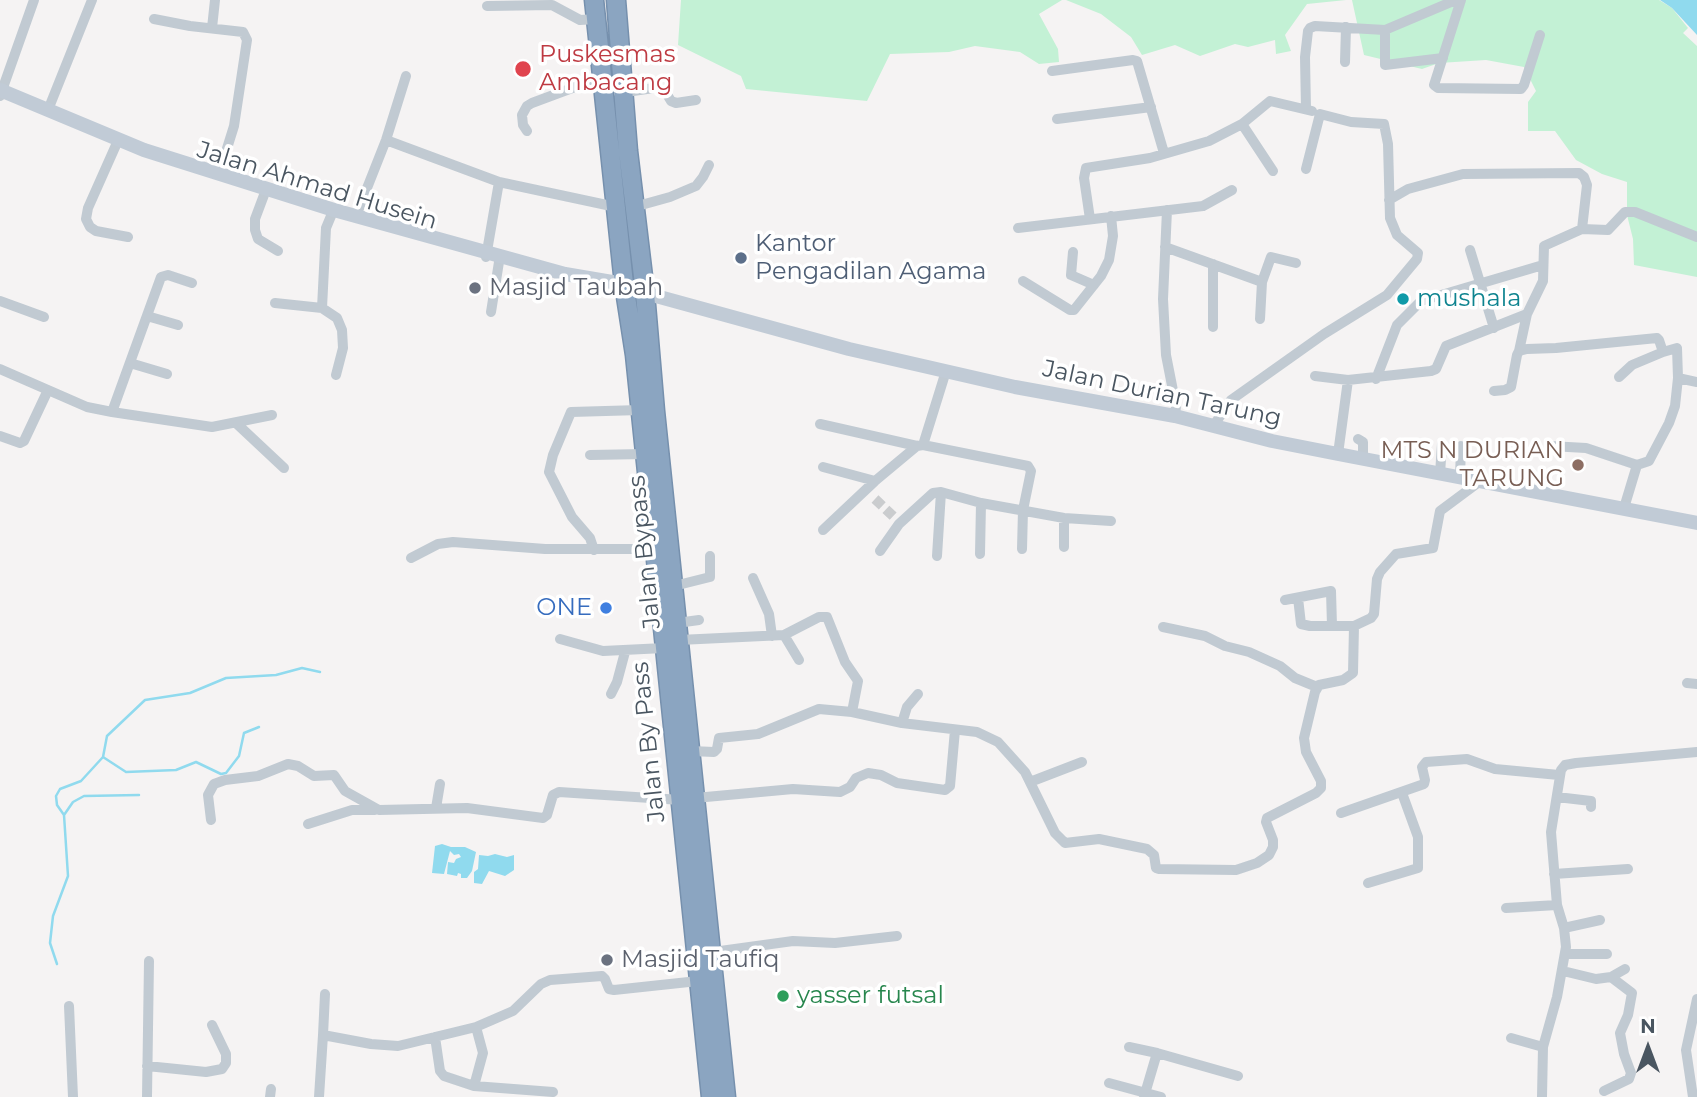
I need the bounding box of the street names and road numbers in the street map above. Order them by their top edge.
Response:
street label: Jalan Ahmad Husein [194,136,440,236]
street label: Jalan Durian Tarung [1040,355,1284,433]
street label: Jalan Bypass [623,474,667,630]
street label: Jalan By Pass [626,660,672,824]

